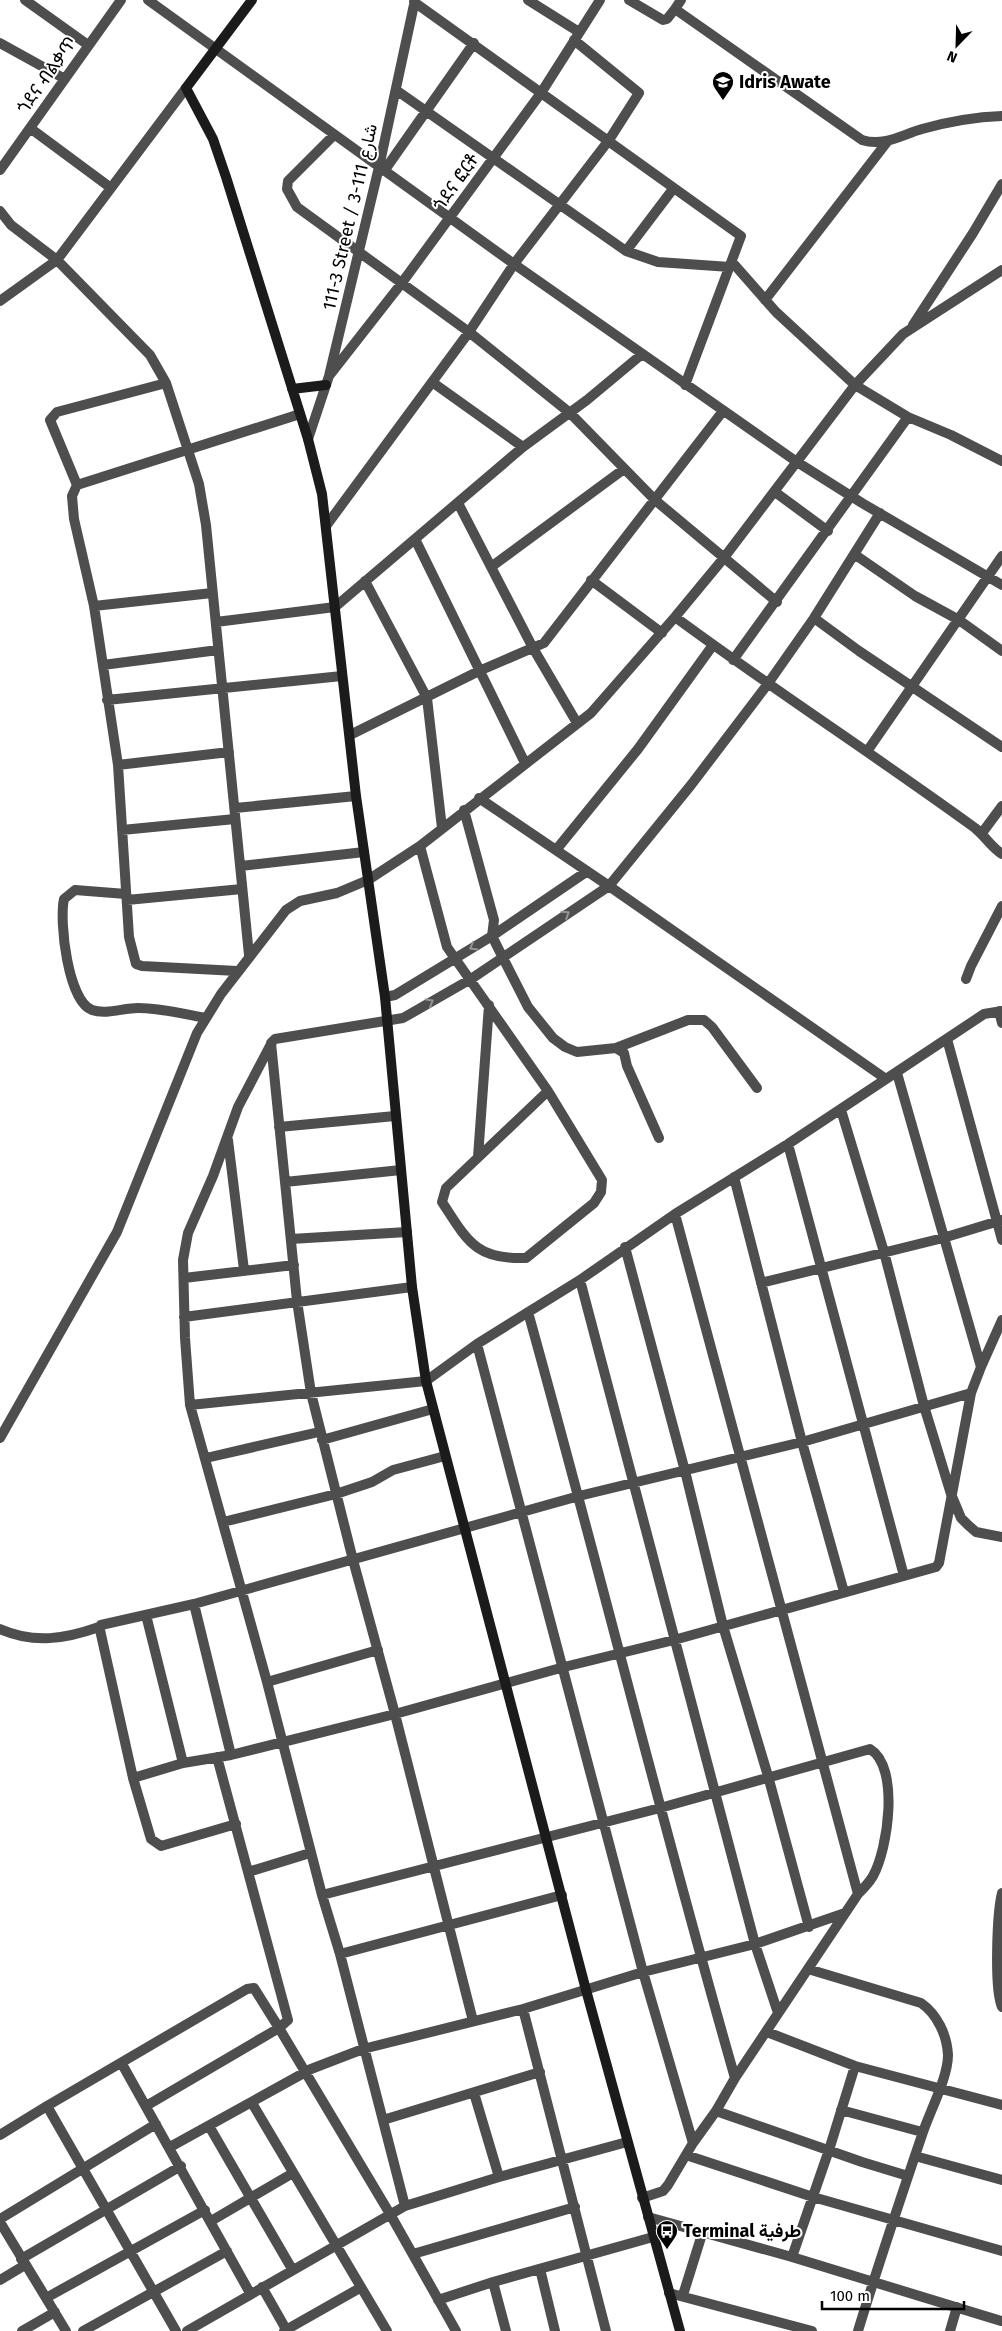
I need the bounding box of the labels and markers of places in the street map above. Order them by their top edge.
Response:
school or university icon: Idris Awate [711,70,735,101]
place label: Idris Awate [739,71,831,93]
bus stop icon: Terminal طرفية [655,2219,679,2250]
place label: Terminal طرفية [683,2220,801,2242]

